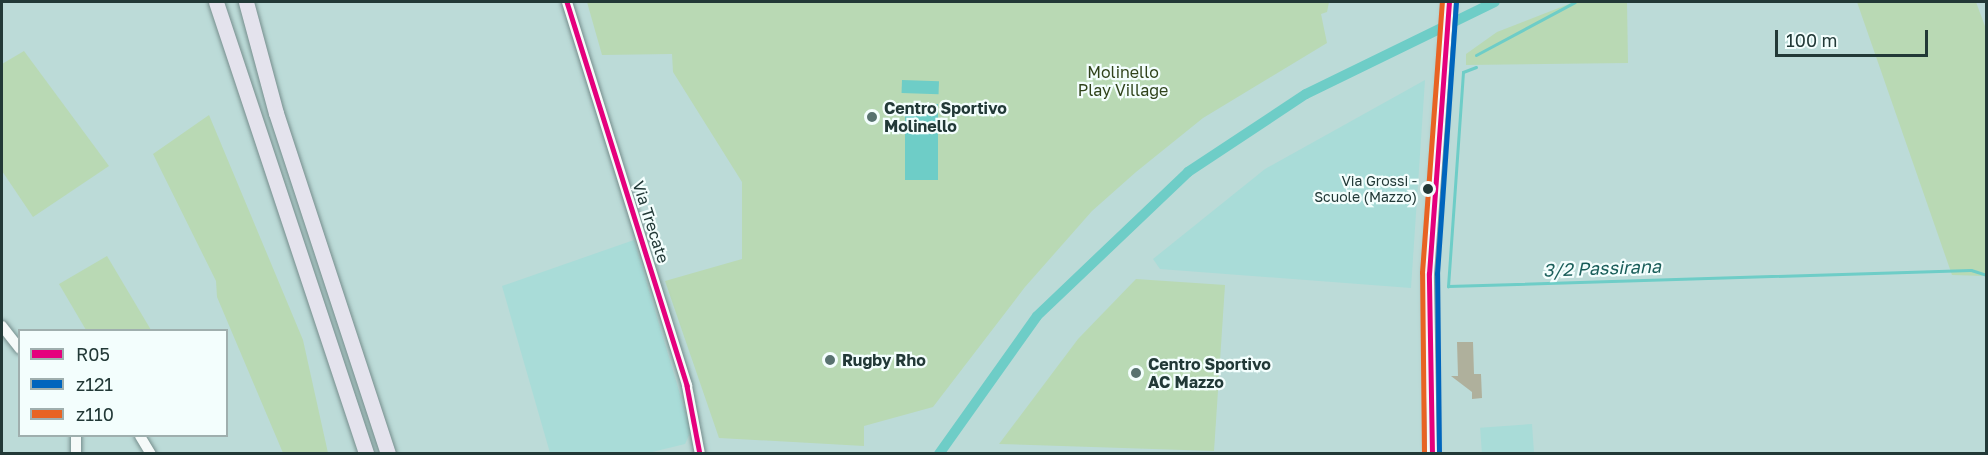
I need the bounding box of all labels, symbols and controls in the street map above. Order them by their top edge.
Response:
scale bar [1778,18,1931,56]
text: 100 m [1786,29,1837,51]
park label: Molinello Play Village [1078,62,1168,100]
place label: Centro Sportivo Molinello [884,98,1007,136]
marker: Centro Sportivo Molinello [865,110,879,124]
place label: Via Grossi - Scuole (Mazzo) [1314,173,1417,206]
street label: Via Trecate [629,179,673,265]
marker: Via Grossi - Scuole (Mazzo) [1422,183,1434,195]
water label: 3/2 Passirana [1543,255,1661,281]
legend [18,329,228,437]
text: R05 [76,343,110,365]
place label: Rugby Rho [842,350,926,370]
marker: Rugby Rho [823,353,837,367]
place label: Centro Sportivo AC Mazzo [1148,354,1271,392]
marker: Centro Sportivo AC Mazzo [1129,366,1143,380]
text: z121 [76,373,113,395]
text: z110 [76,403,114,425]

